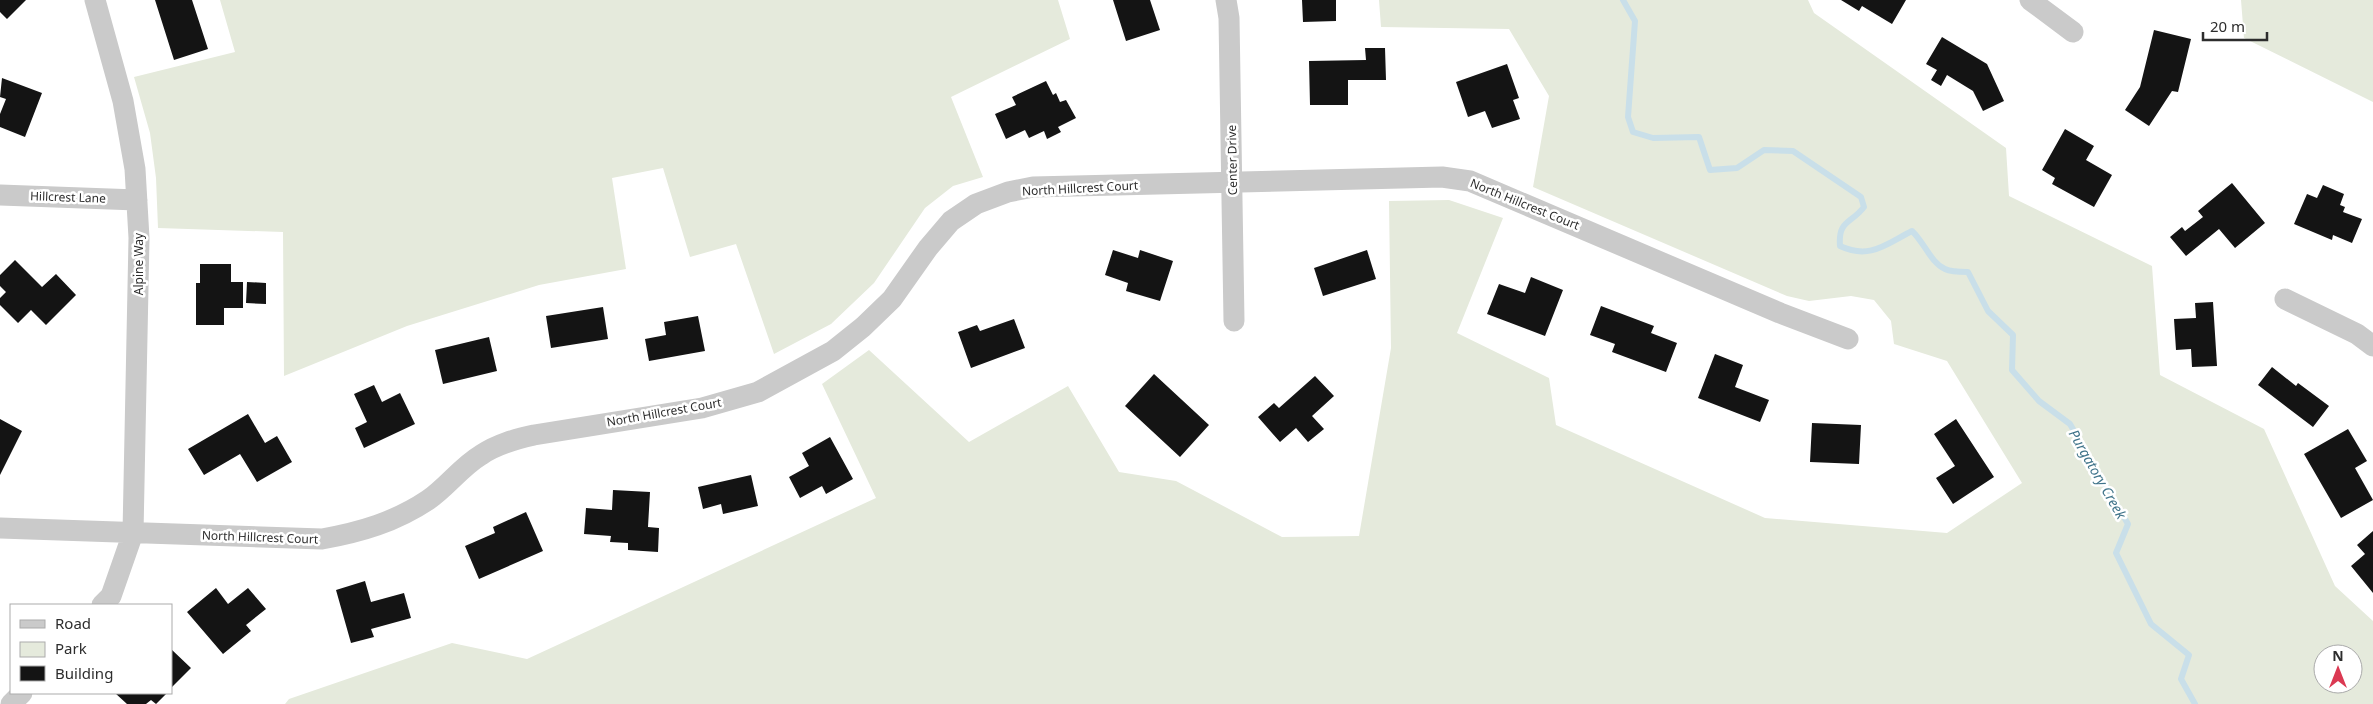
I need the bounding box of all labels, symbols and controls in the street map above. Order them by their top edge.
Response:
scale bar [2203,10,2267,42]
text: 20 m [2210,16,2245,36]
street label: Center Drive [1223,124,1241,195]
street label: North Hillcrest Court [1468,174,1583,234]
street label: North Hillcrest Court [1021,176,1139,200]
street label: Hillcrest Lane [30,187,106,207]
street label: Alpine Way [130,232,147,295]
street label: North Hillcrest Court [605,393,723,430]
water label: Purgatory Creek [2065,426,2132,523]
street label: North Hillcrest Court [202,526,319,548]
legend [10,604,172,694]
text: Road [55,613,91,633]
text: Park [55,638,87,658]
north arrow [2313,644,2363,694]
text: N [2332,646,2344,665]
text: Building [55,663,113,683]

